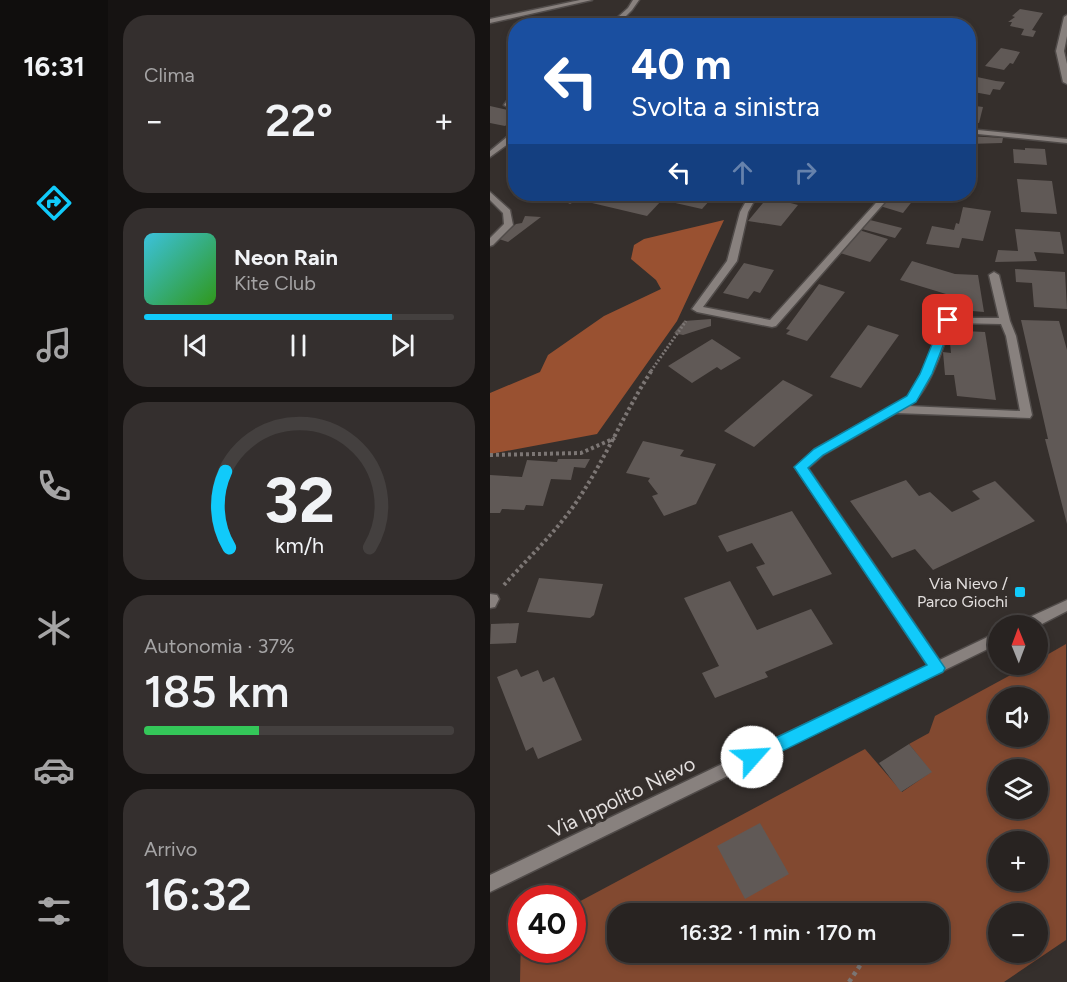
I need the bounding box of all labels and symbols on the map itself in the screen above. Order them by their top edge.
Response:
pin [922,294,973,345]
place label: Via Nievo / Parco Giochi [917,574,1008,611]
marker: Via Nievo / Parco Giochi [1013,585,1027,599]
north arrow [988,615,1048,675]
position arrow [720,725,784,789]
street label: Via Ippolito Nievo [545,751,699,843]
speed limit sign: 40 [508,885,586,963]

